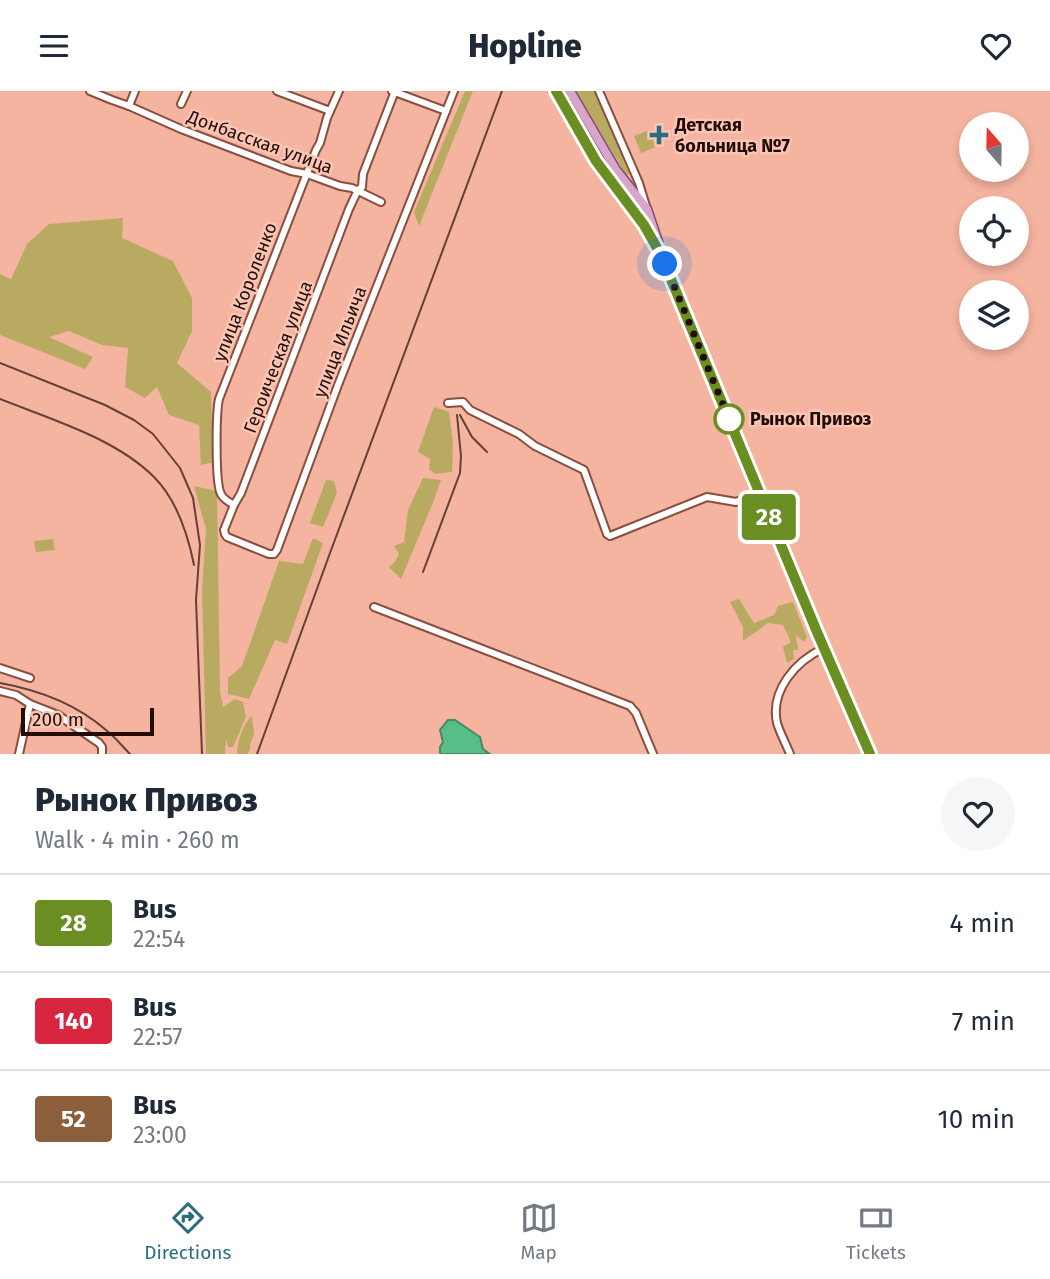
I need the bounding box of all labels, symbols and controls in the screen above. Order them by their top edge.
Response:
icon: menu [35,27,73,65]
text: Hopline [468,27,582,65]
icon: heart [977,27,1015,65]
street label: Донбасская улица [184,105,336,178]
north arrow [959,112,1029,182]
map controls [959,112,1029,350]
place label: Детская больница №7 [674,114,791,157]
marker: Детская больница №7 [649,125,669,145]
button: locate [959,196,1029,266]
street label: улица Короленко [208,219,282,365]
your location [647,246,682,281]
street label: Героическая улица [239,278,317,436]
button: layers [959,280,1029,350]
street label: улица Ильича [309,283,371,401]
marker: Рынок Привоз [714,404,744,434]
place label: Рынок Привоз [750,408,872,430]
line badge: 28 [738,494,800,540]
text: 28 [756,503,782,531]
scale bar [21,705,154,737]
text: 200 m [32,708,84,731]
button: heart [941,777,1015,851]
text: Рынок Привоз [35,780,258,820]
text: Walk · 4 min · 260 m [35,826,240,854]
text: Bus [133,894,176,925]
text: 4 min [949,908,1015,939]
text: 28 [60,909,87,937]
text: 22:54 [133,925,185,953]
text: Bus [133,992,176,1023]
text: 7 min [952,1006,1015,1037]
text: 140 [54,1007,93,1035]
text: 22:57 [133,1023,183,1051]
text: Bus [133,1090,176,1121]
text: 10 min [937,1104,1015,1135]
text: 52 [61,1105,86,1133]
text: 23:00 [133,1121,187,1149]
tab: Directions [144,1199,231,1264]
tab: Map [520,1199,558,1264]
tab: Tickets [846,1199,906,1264]

